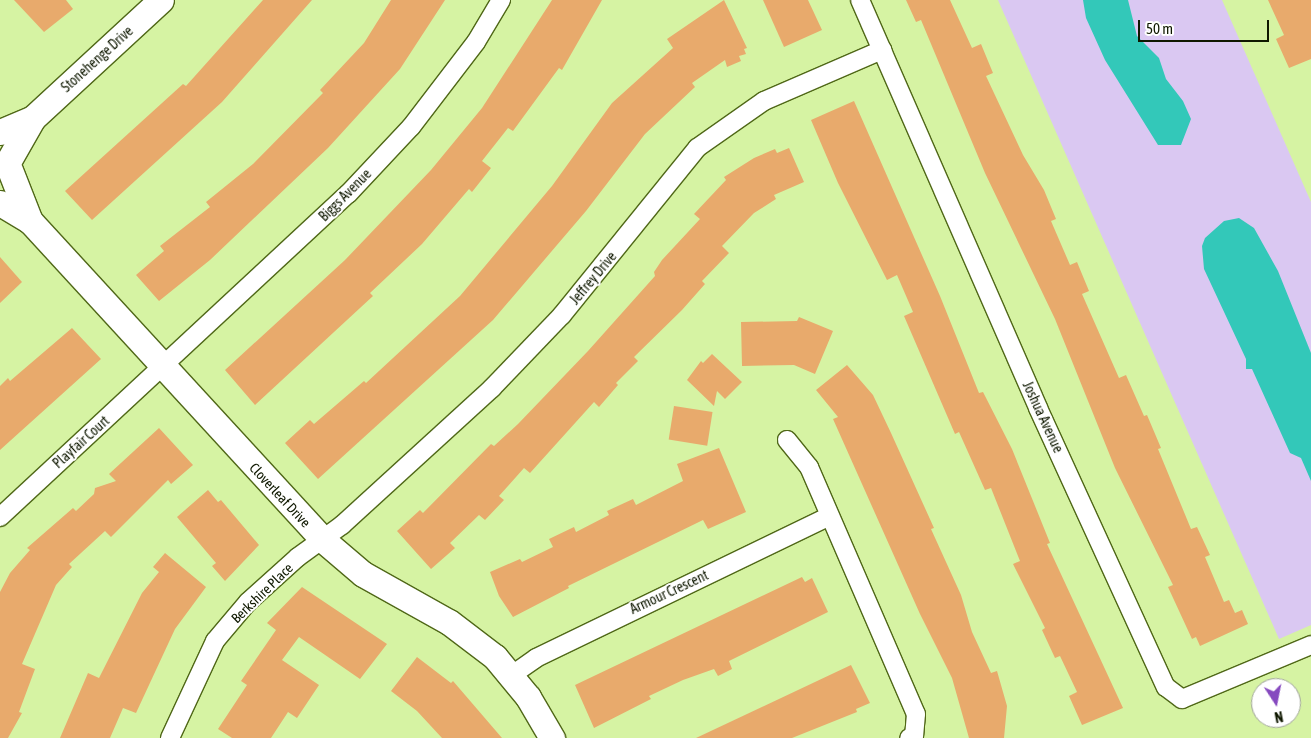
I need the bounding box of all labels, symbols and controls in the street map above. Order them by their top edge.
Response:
scale bar [1141,10,1272,42]
text: 50 m [1146,20,1173,37]
street label: Stonehenge Drive [58,22,136,96]
street label: Biggs Avenue [315,165,375,225]
street label: Jeffrey Drive [566,248,620,308]
street label: Joshua Avenue [1019,379,1067,455]
street label: Playfair Court [49,412,113,472]
street label: Cloverleaf Drive [246,459,314,531]
street label: Berkshire Place [228,559,296,627]
street label: Armour Crescent [627,567,711,617]
north arrow [1251,678,1301,728]
text: N [1273,708,1284,725]

